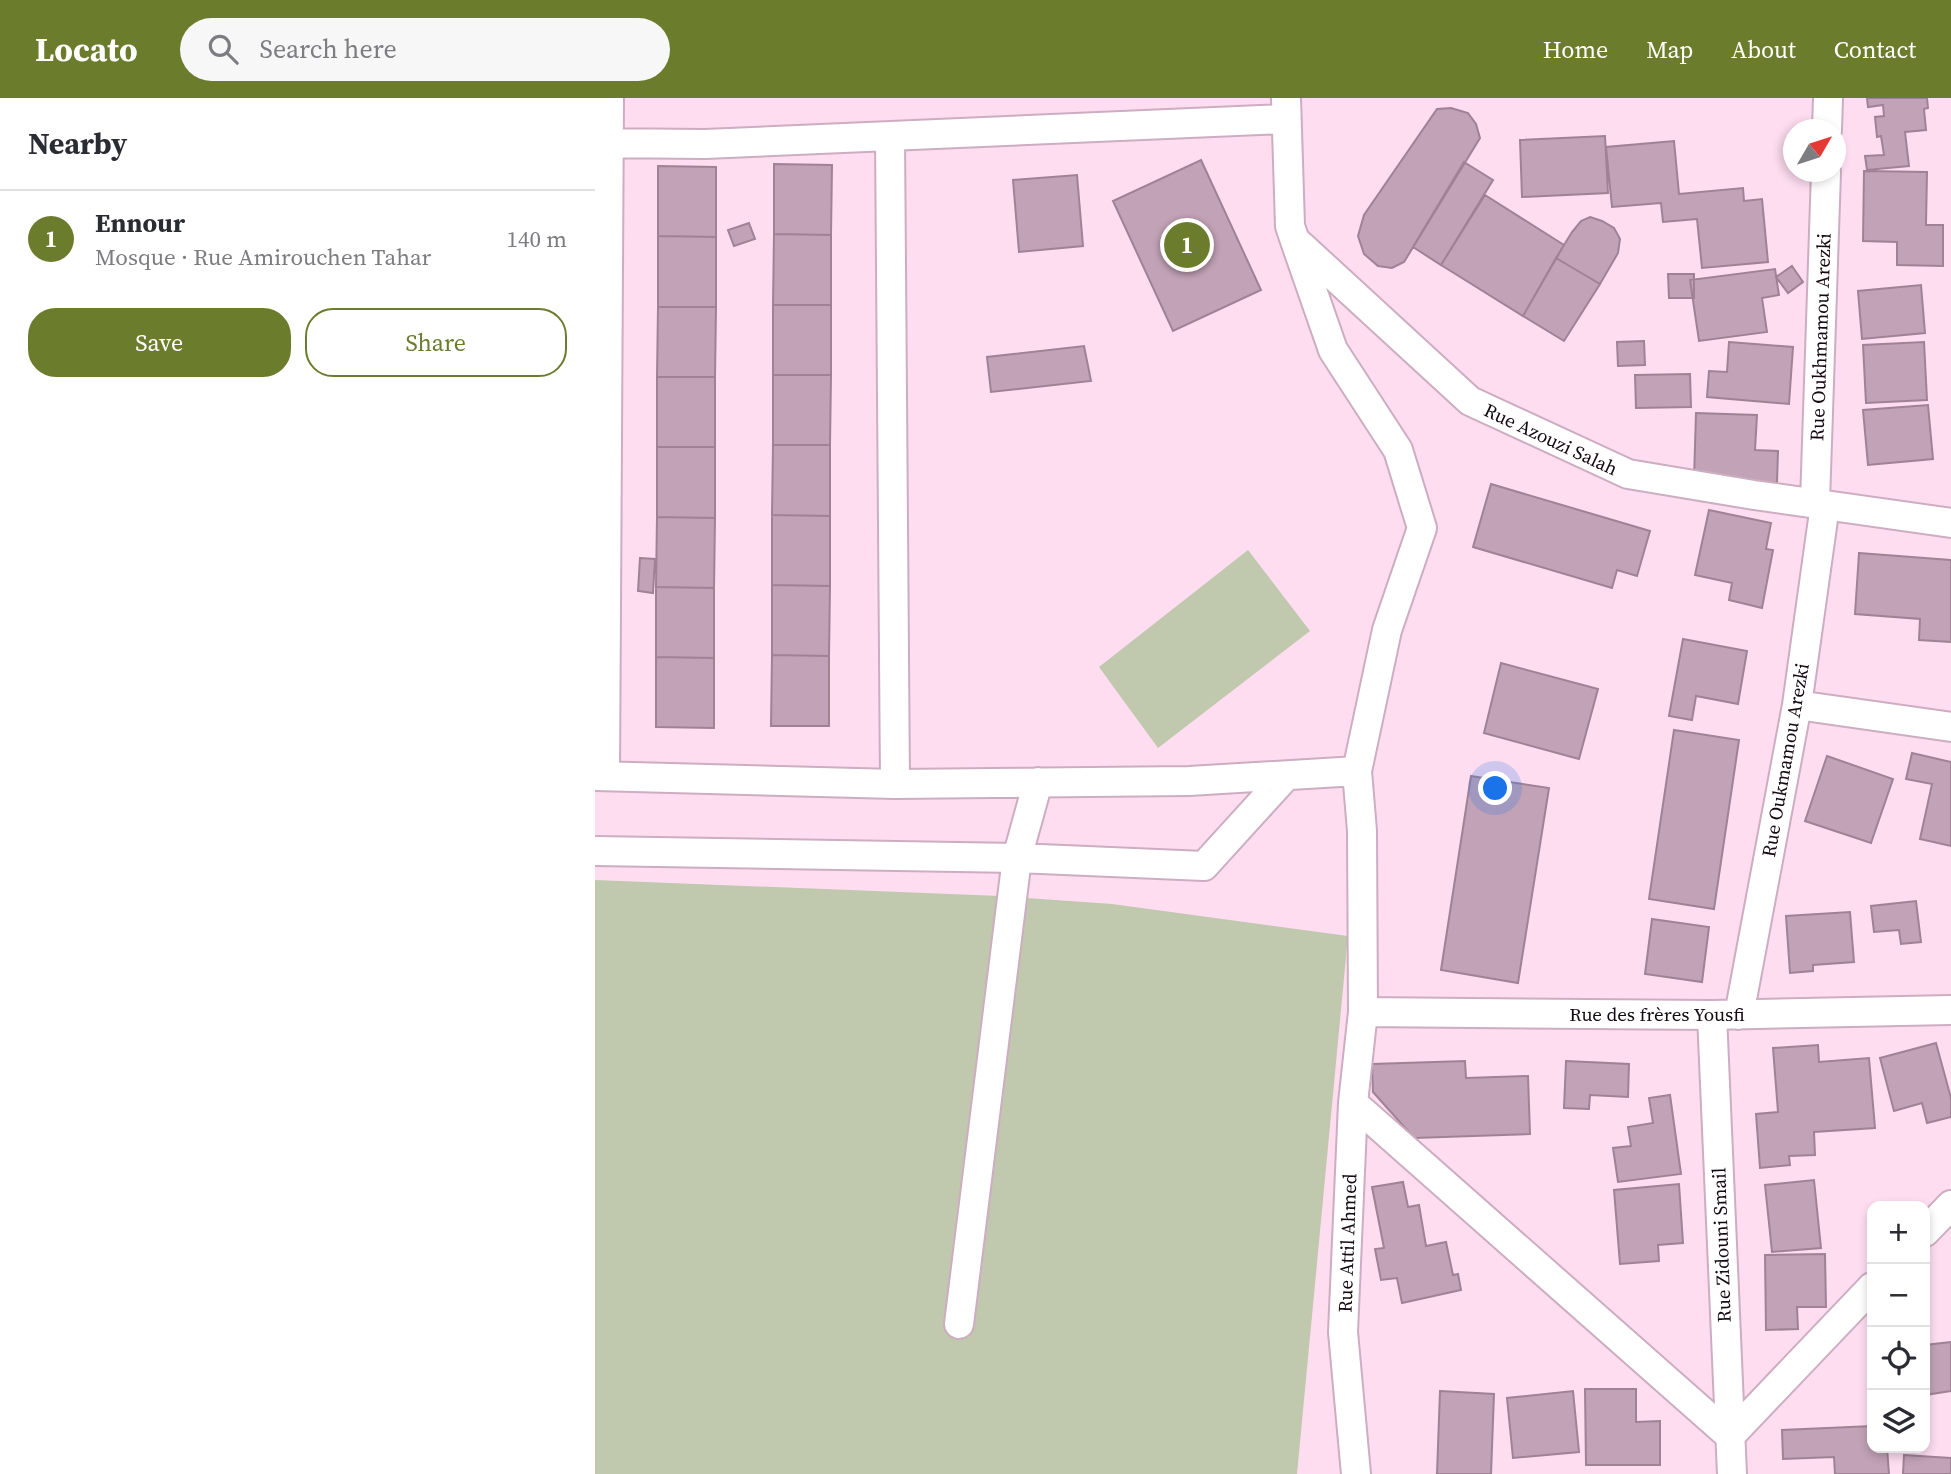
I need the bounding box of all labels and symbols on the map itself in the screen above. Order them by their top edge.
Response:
north arrow [1783,119,1846,182]
pin: 1 [1164,219,1210,271]
street label: Rue Oukhmamou Arezki [1803,232,1837,441]
street label: Rue Azouzi Salah [1480,397,1622,481]
street label: Rue Oukmamou Arezki [1755,661,1815,859]
your location [1478,771,1512,805]
street label: Rue des frères Yousfi [1569,1001,1745,1027]
street label: Rue Zidouni Smail [1705,1167,1737,1323]
street label: Rue Attil Ahmed [1332,1173,1362,1313]

